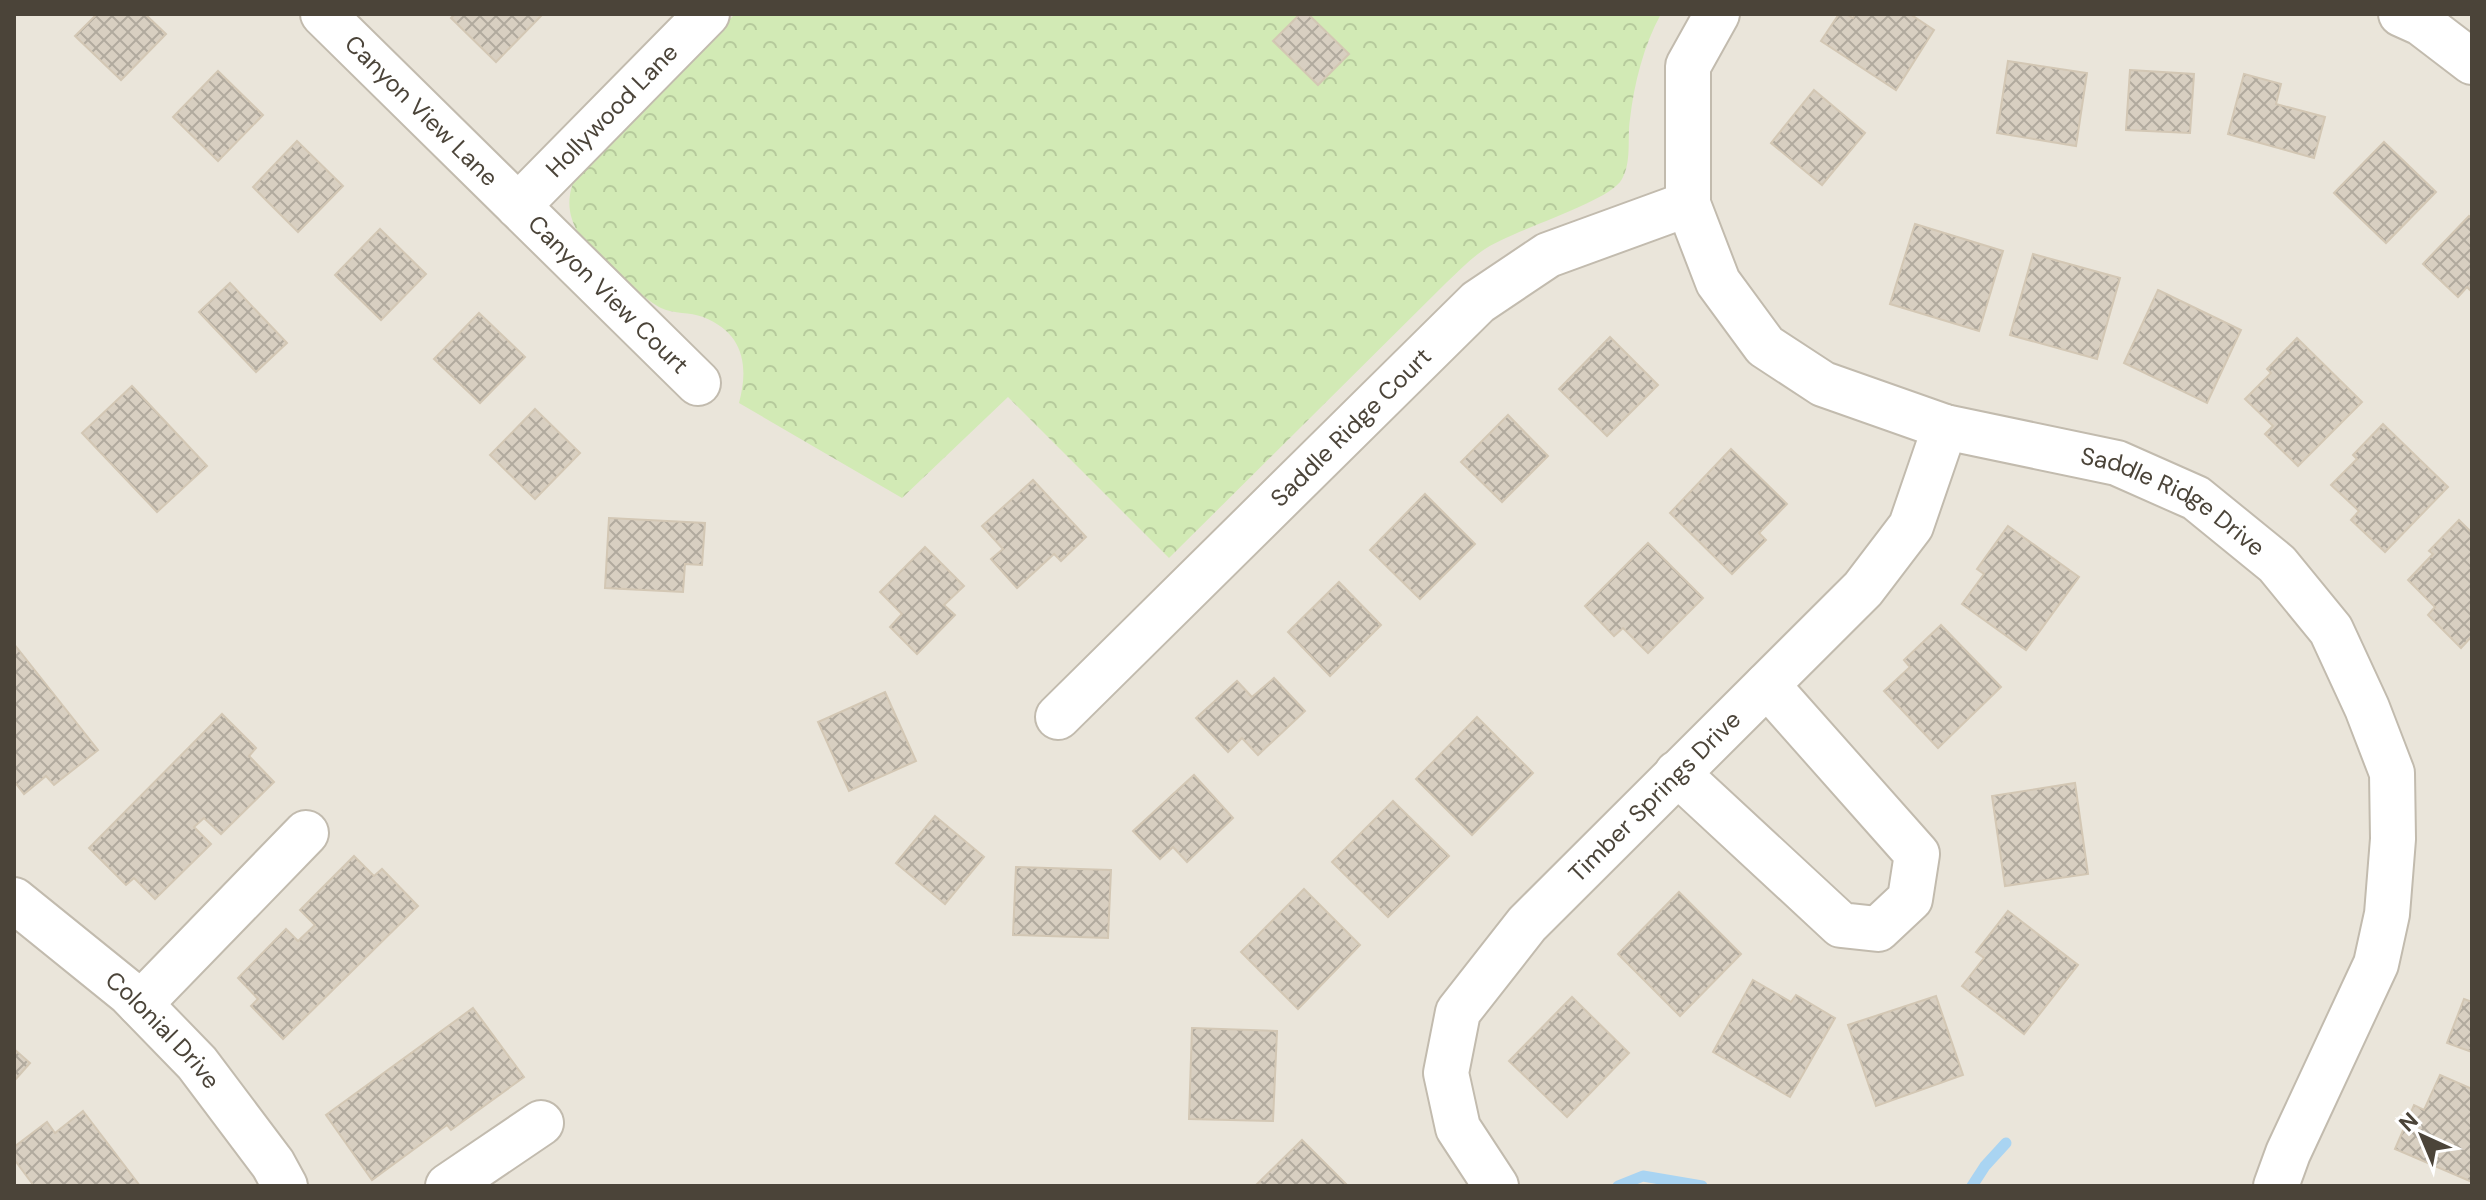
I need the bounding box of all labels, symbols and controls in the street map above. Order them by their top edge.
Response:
street label: Canyon View Lane [338,28,505,193]
street label: Hollywood Lane [539,37,684,184]
street label: Canyon View Court [521,208,695,380]
street label: Saddle Ridge Court [1264,341,1438,513]
street label: Saddle Ridge Drive [2078,440,2272,563]
street label: Timber Springs Drive [1562,704,1747,889]
street label: Colonial Drive [99,964,227,1095]
north arrow [2382,1096,2462,1176]
text: N [2393,1106,2424,1138]

